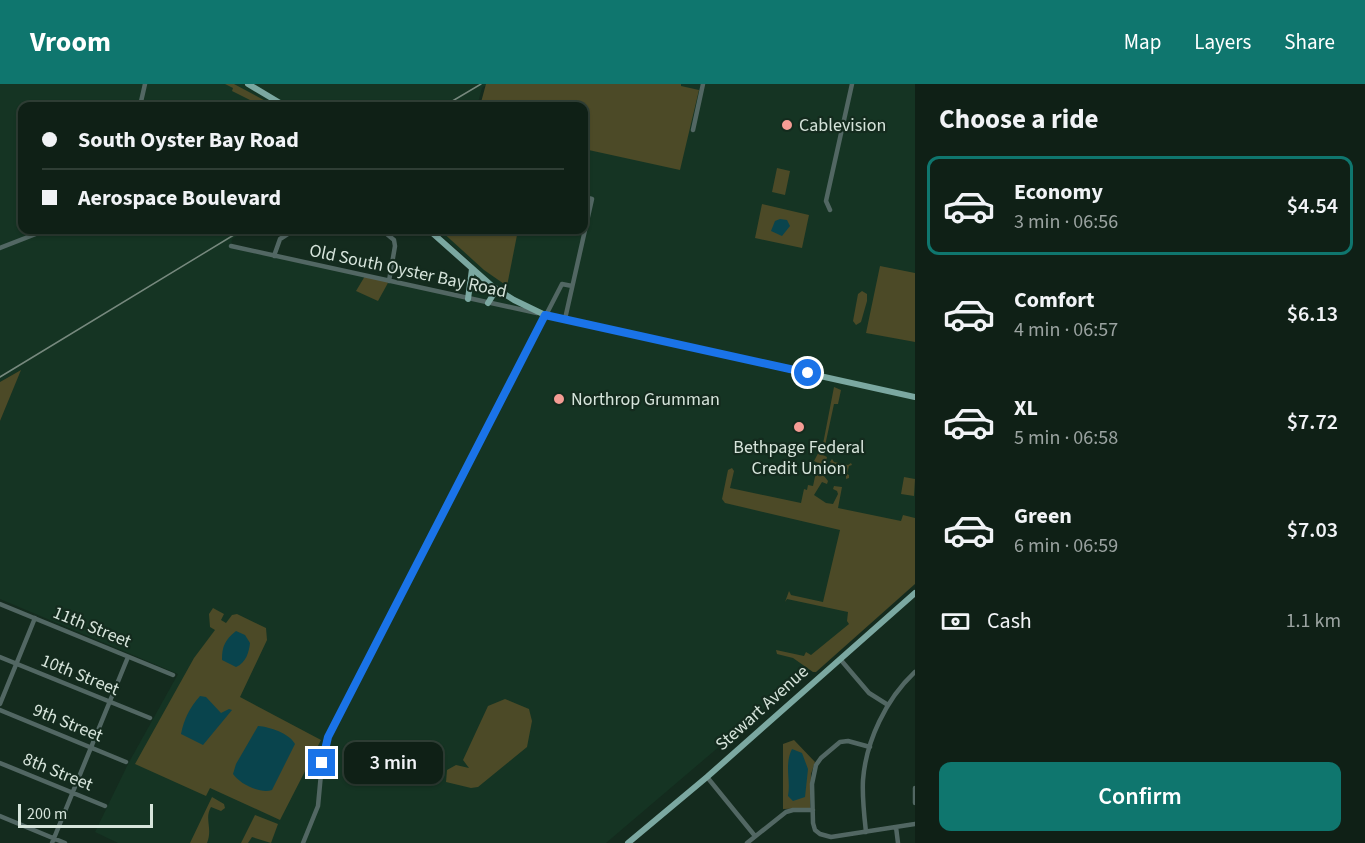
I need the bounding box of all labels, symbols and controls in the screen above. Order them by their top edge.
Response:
text: Vroom [30,22,111,62]
text: Map [1124,27,1161,57]
text: Layers [1194,27,1251,57]
text: Share [1284,27,1335,57]
text: Choose a ride [939,100,1099,139]
place label: Cablevision [799,113,886,138]
marker: Cablevision [780,118,794,132]
text: South Oyster Bay Road [78,124,299,156]
text: Economy [1014,176,1103,208]
icon: car [942,179,996,233]
text: Aerospace Boulevard [78,182,281,214]
text: $4.54 [1287,190,1338,222]
text: 3 min · 06:56 [1014,208,1118,236]
street label: Old South Oyster Bay Road [307,238,509,304]
text: Comfort [1014,284,1095,316]
icon: car [942,287,996,341]
text: $6.13 [1287,298,1338,330]
text: 4 min · 06:57 [1014,316,1118,344]
route start [794,359,821,386]
place label: Northrop Grumman [571,387,720,412]
marker: Northrop Grumman [552,392,566,406]
text: XL [1014,392,1038,424]
icon: car [942,395,996,449]
text: $7.72 [1287,406,1338,438]
marker: Bethpage Federal Credit Union [792,420,806,434]
text: 5 min · 06:58 [1014,424,1118,452]
place label: Bethpage Federal Credit Union [733,435,865,481]
text: Green [1014,500,1072,532]
icon: car [942,503,996,557]
text: $7.03 [1287,514,1338,546]
text: 6 min · 06:59 [1014,532,1118,560]
street label: 11th Street [49,600,135,654]
icon: cash [939,605,972,638]
text: Cash [987,605,1032,637]
text: 1.1 km [1286,607,1341,635]
street label: 10th Street [37,648,123,702]
street label: Stewart Avenue [710,659,814,757]
street label: 9th Street [29,698,107,748]
callout: 3 min [343,742,442,784]
street label: 8th Street [19,747,97,797]
route end [308,749,335,776]
text: 3 min [370,749,417,777]
button: Confirm [939,762,1341,831]
scale bar [18,801,153,828]
text: 200 m [27,803,67,825]

